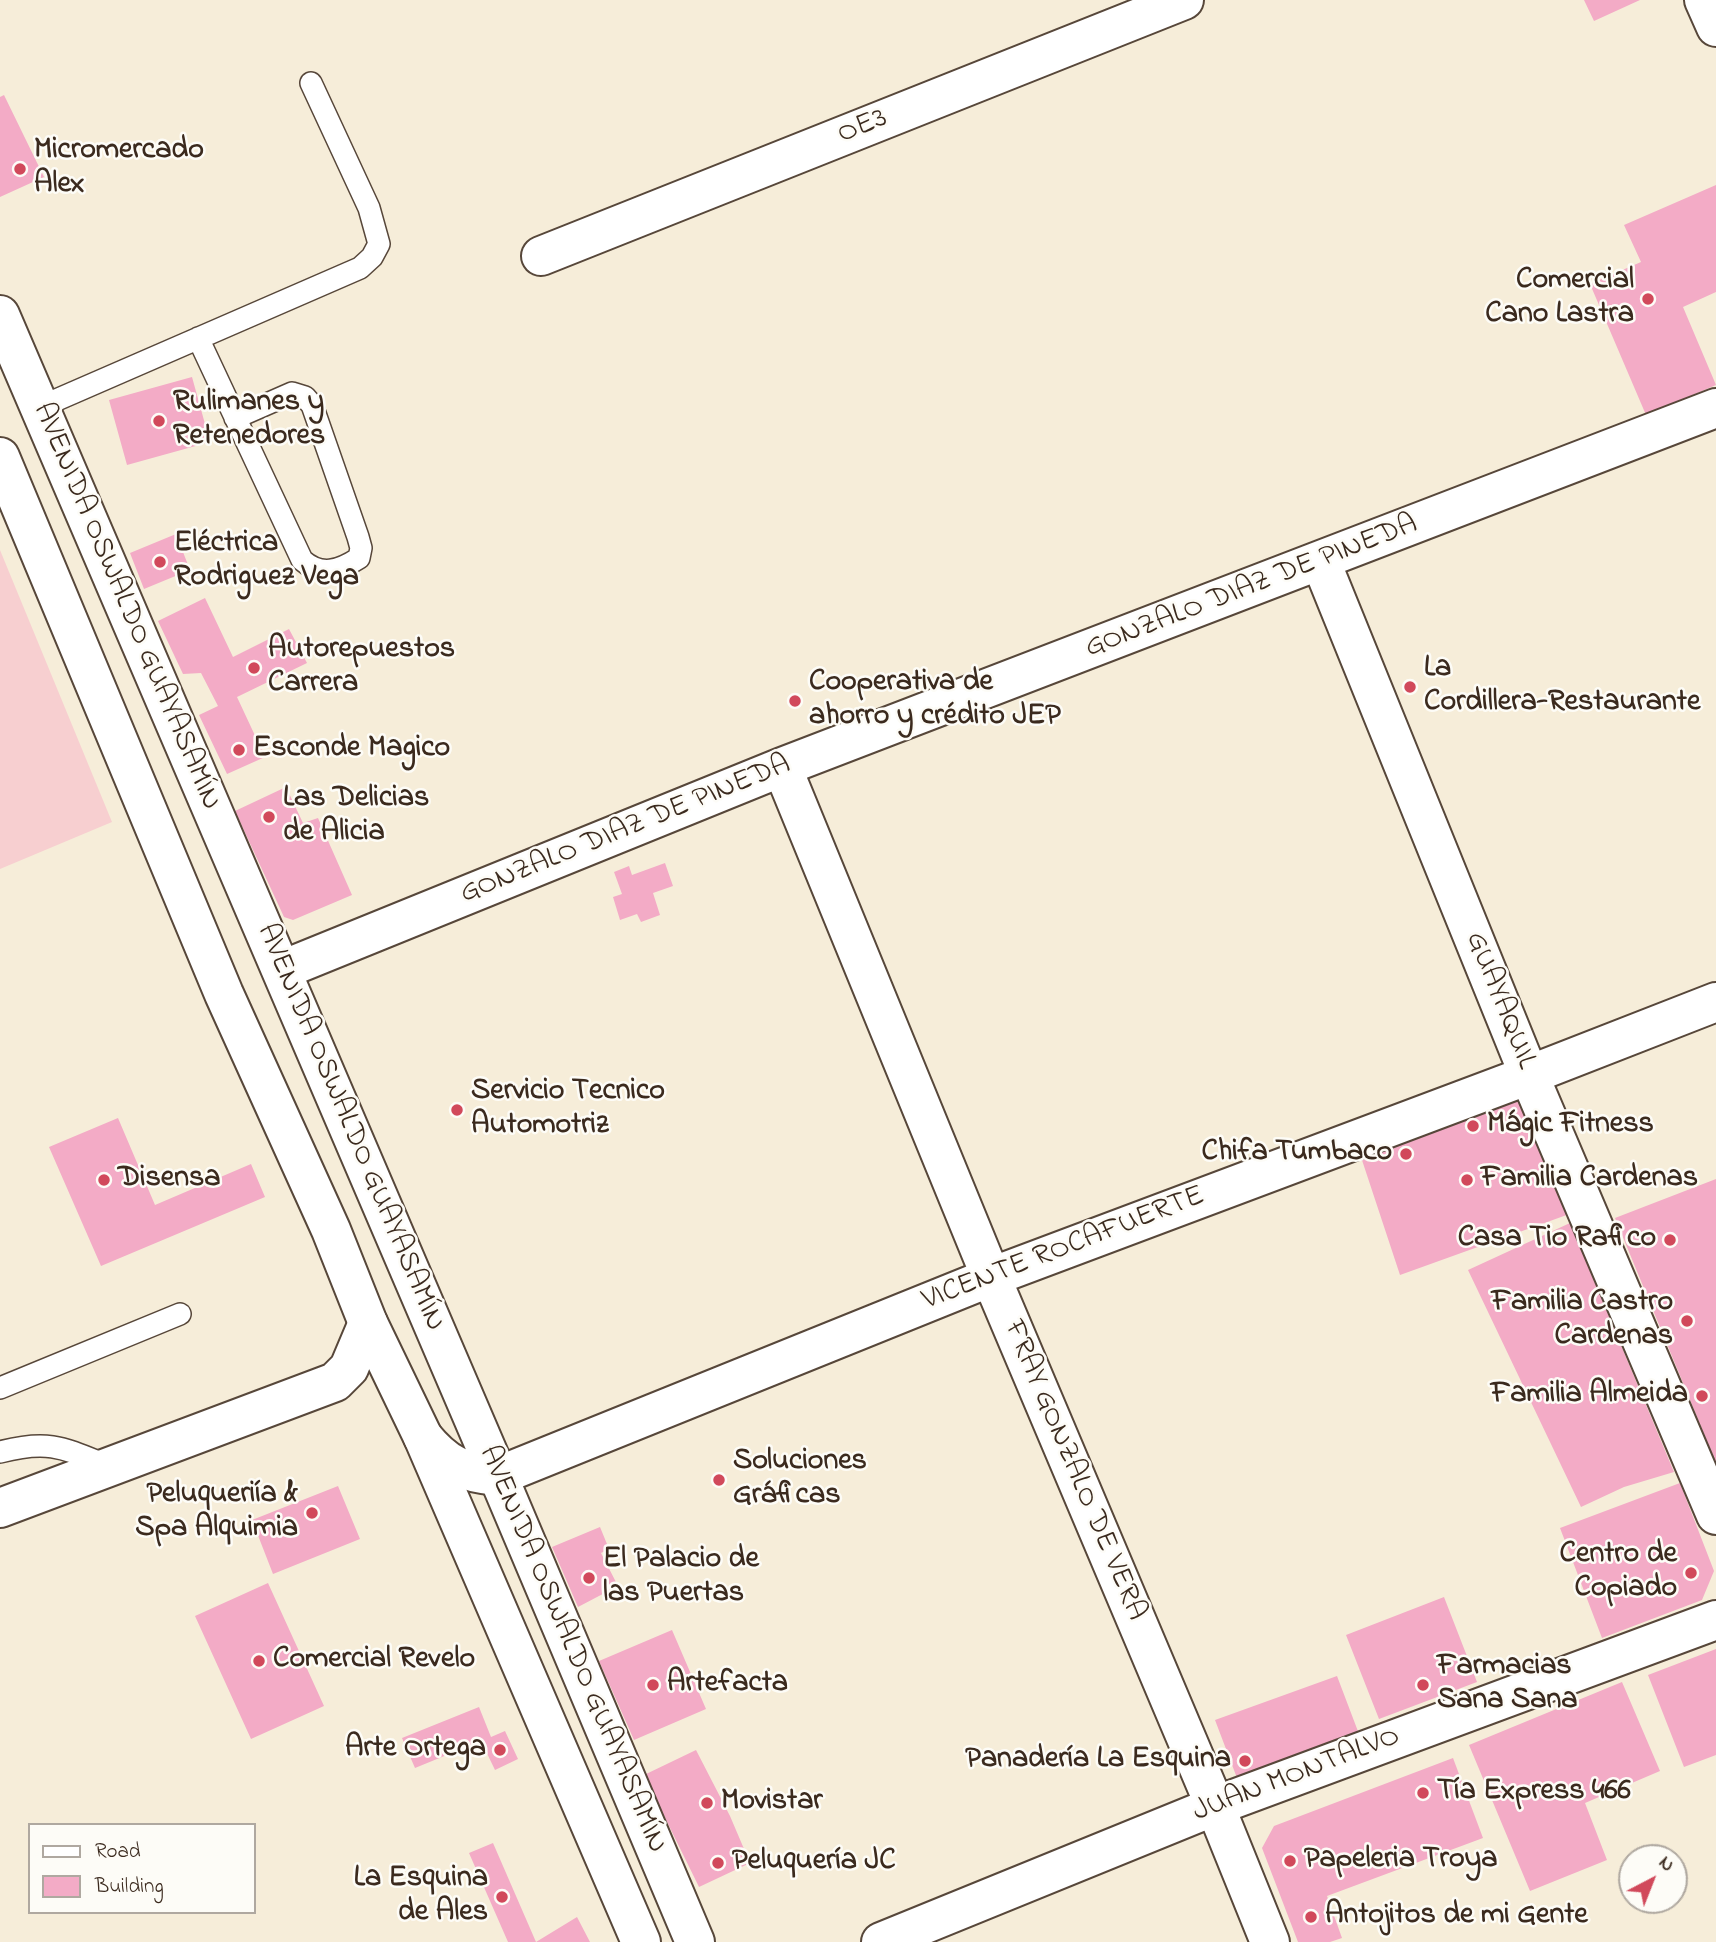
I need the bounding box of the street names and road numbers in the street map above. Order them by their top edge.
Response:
street label: OE3 [833,102,893,154]
street label: AVENIDA OSWALDO GUAYASAMÍN [23,398,227,816]
street label: GONZALO DIAZ DE PINEDA [1081,508,1423,668]
street label: GONZALO DIAZ DE PINEDA [456,748,796,914]
street label: AVENIDA OSWALDO GUAYASAMÍN [247,919,451,1337]
street label: GUAYAQUIL [1455,927,1543,1075]
street label: VICENTE ROCAFUERTE [918,1180,1210,1320]
street label: FRAY GONZALO DE VERA [993,1316,1153,1626]
street label: AVENIDA OSWALDO GUAYASAMÍN [469,1441,673,1859]
street label: JUAN MONTALVO [1189,1720,1405,1832]

